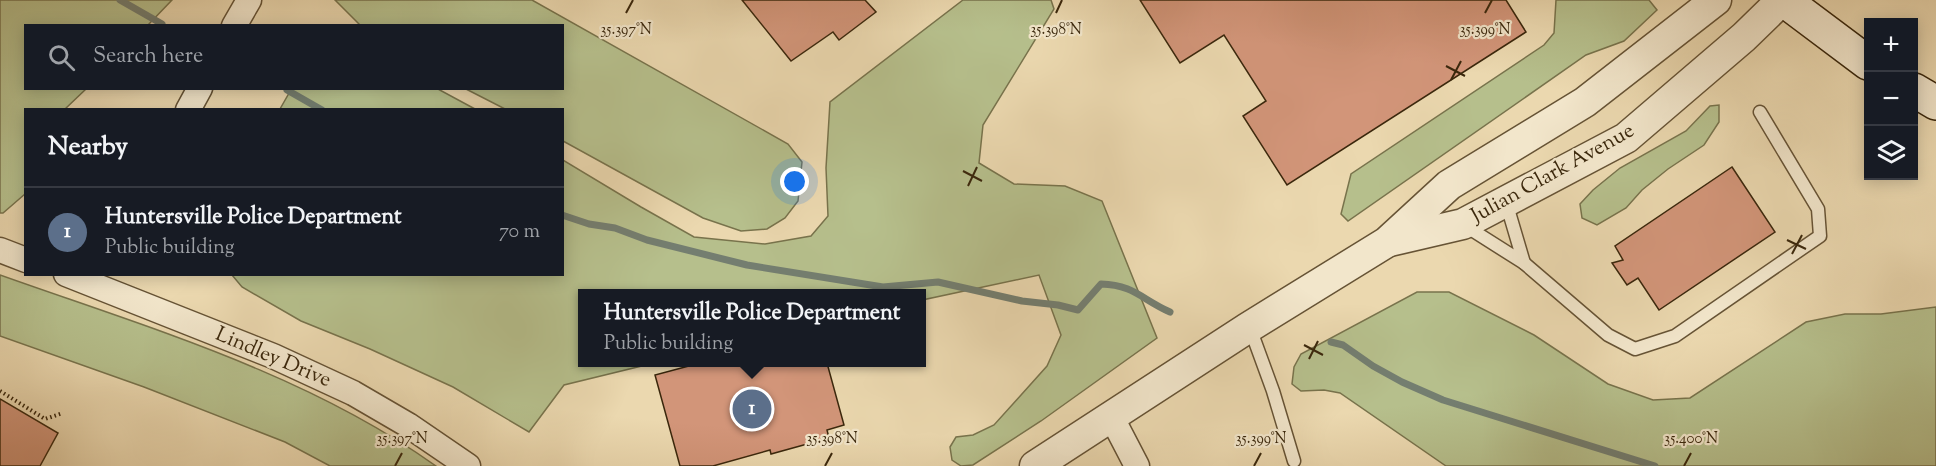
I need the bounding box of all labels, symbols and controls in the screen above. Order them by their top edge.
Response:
map controls [1864,18,1918,180]
button: + [1864,18,1918,72]
text: 35.397°N [600,20,652,41]
text: 35.398°N [1030,20,1082,41]
text: 35.399°N [1459,20,1511,41]
search box [24,24,564,90]
icon: search [45,41,78,74]
text: Search here [93,41,203,73]
button: − [1864,72,1918,126]
street label: Julian Clark Avenue [1465,117,1640,232]
button: layers [1864,126,1918,180]
text: Nearby [48,129,128,166]
your location [780,167,809,196]
text: Huntersville Police Department [105,202,402,234]
text: 1 [64,218,71,247]
text: 70 m [499,218,540,247]
text: Public building [105,234,235,263]
popup [578,289,926,367]
text: Huntersville Police Department [604,298,900,330]
street label: Lindley Drive [210,320,336,396]
text: Public building [604,330,733,359]
pin: 1 [732,386,771,432]
text: 35.397°N [376,429,428,450]
text: 35.398°N [806,429,858,450]
text: 35.399°N [1235,429,1287,450]
text: 35.400°N [1664,429,1718,450]

